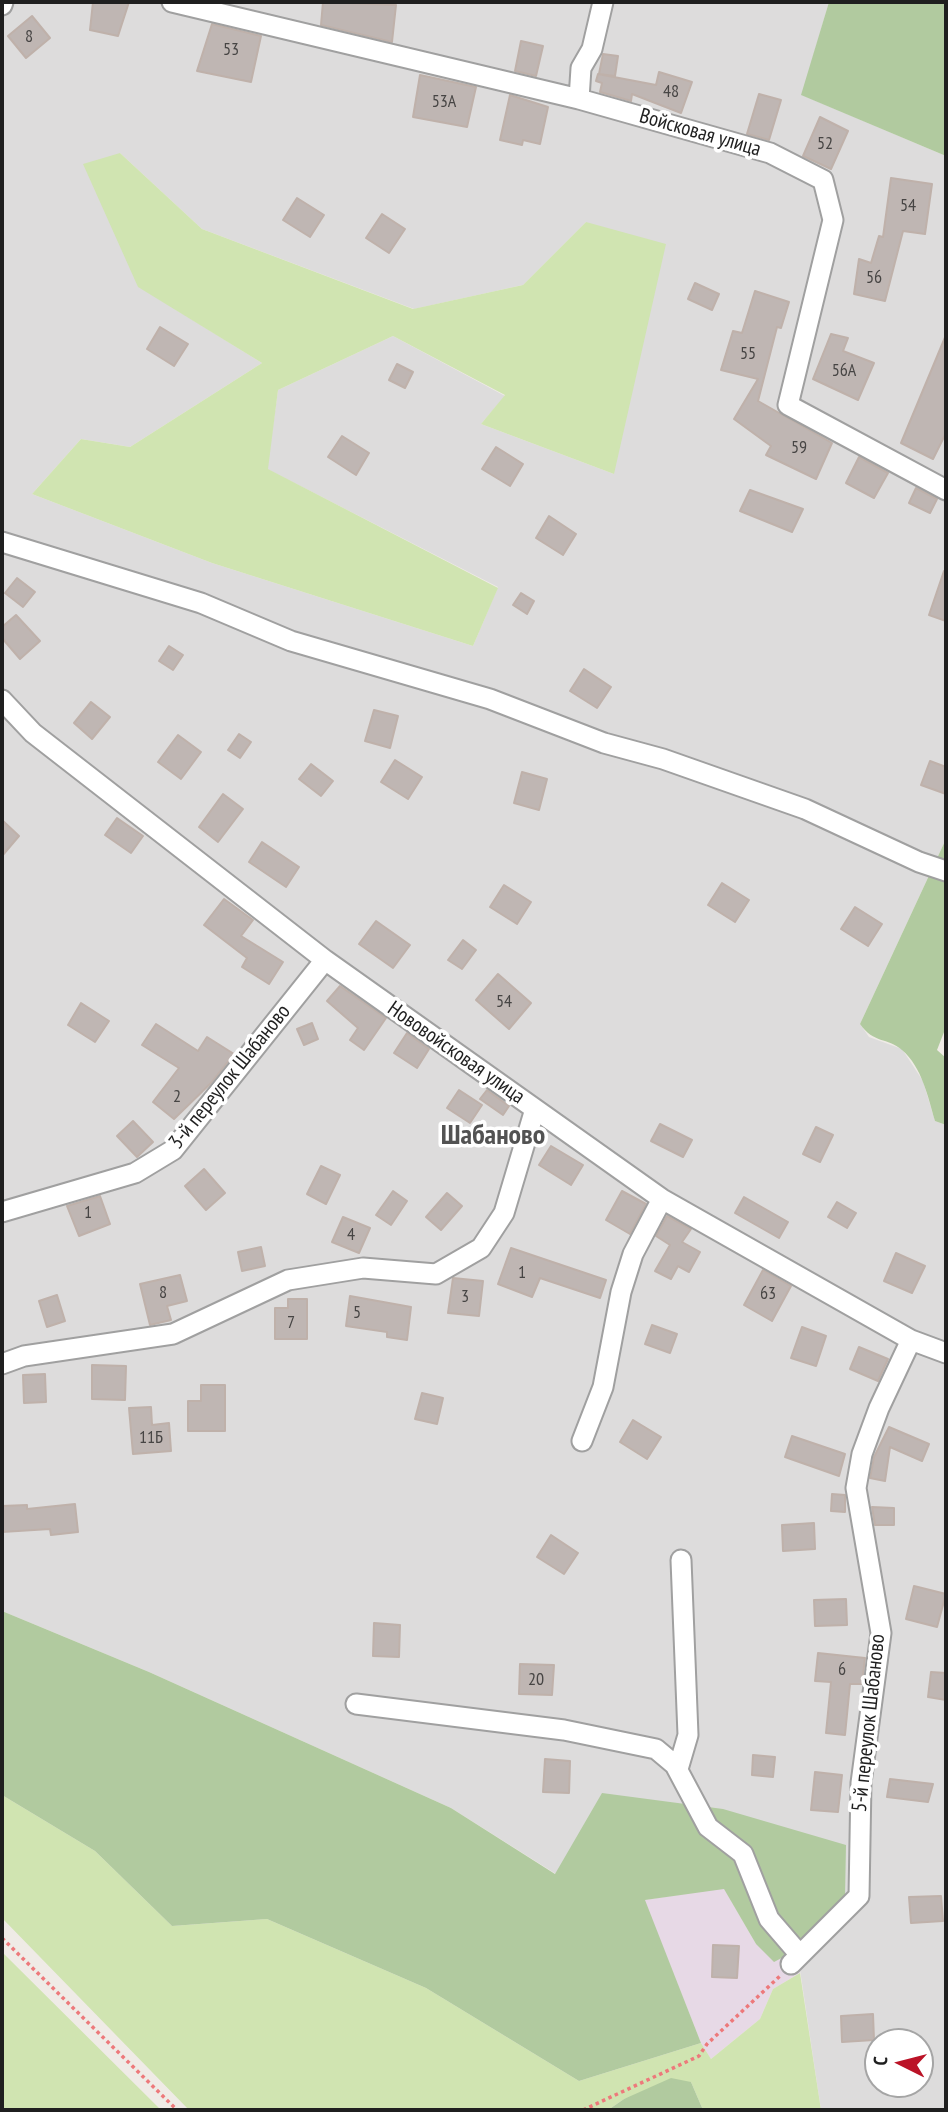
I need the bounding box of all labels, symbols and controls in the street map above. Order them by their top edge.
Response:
house number: 8 [25,26,33,48]
house number: 53 [223,39,239,61]
house number: 48 [663,81,679,103]
house number: 53А [432,91,456,113]
street label: Войсковая улица [636,104,764,162]
house number: 52 [817,133,833,155]
house number: 54 [900,195,916,217]
house number: 56 [866,267,882,289]
house number: 55 [740,343,756,365]
house number: 56А [832,360,856,382]
house number: 59 [791,437,807,459]
house number: 54 [496,991,512,1013]
street label: Нововойсковая улица [383,996,529,1110]
street label: 3-й переулок Шабаново [164,1000,296,1154]
house number: 2 [173,1086,181,1108]
district label: Шабаново [441,1119,545,1153]
house number: 1 [84,1202,92,1224]
house number: 4 [347,1224,355,1246]
house number: 1 [518,1262,526,1284]
house number: 8 [159,1282,167,1304]
house number: 63 [760,1283,776,1305]
house number: 3 [461,1286,469,1308]
house number: 5 [353,1302,361,1324]
house number: 7 [287,1312,295,1334]
house number: 11Б [139,1427,163,1449]
street label: 5-й переулок Шабаново [847,1633,891,1813]
house number: 6 [838,1659,846,1681]
house number: 20 [528,1669,544,1691]
north arrow [864,2028,934,2098]
text: С [868,2055,892,2067]

